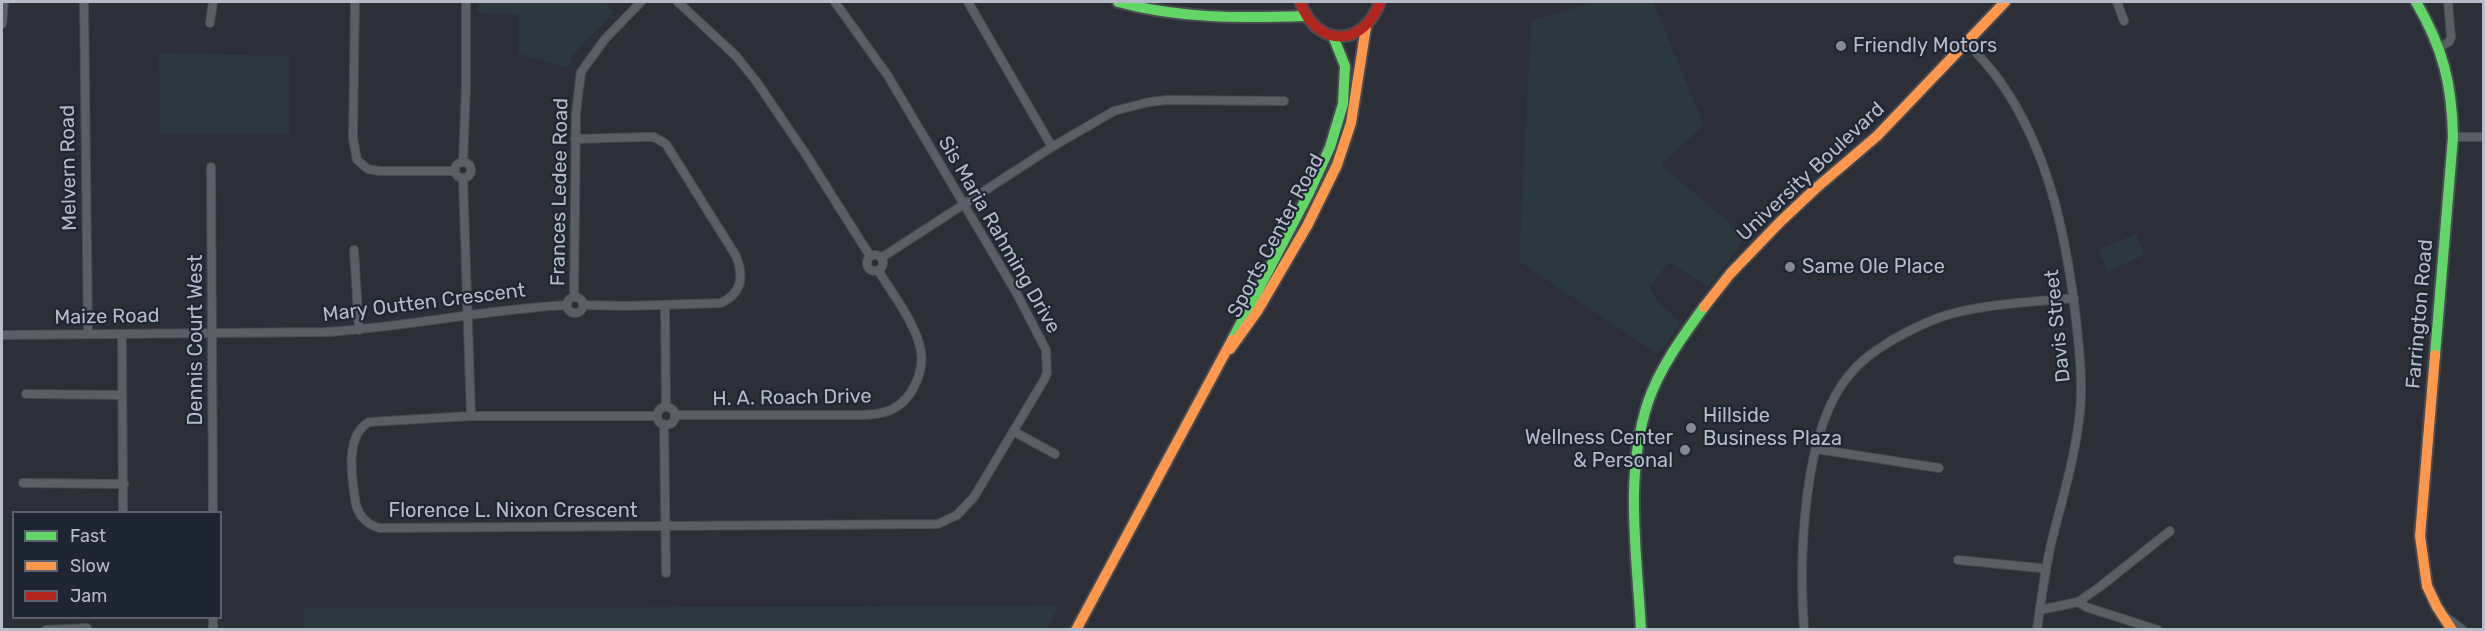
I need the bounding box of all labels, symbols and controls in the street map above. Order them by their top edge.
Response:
place label: Friendly Motors [1853,34,1997,58]
marker: Friendly Motors [1834,39,1848,53]
street label: University Boulevard [1732,97,1890,247]
street label: Frances Ledee Road [546,98,574,286]
street label: Melvern Road [56,105,82,231]
street label: Sis Maria Rahming Drive [933,132,1065,338]
street label: Sports Center Road [1223,150,1329,322]
street label: Farrington Road [2402,238,2438,390]
street label: Dennis Court West [184,254,208,426]
place label: Same Ole Place [1802,255,1945,279]
marker: Same Ole Place [1783,260,1797,274]
street label: Davis Street [2040,268,2076,384]
street label: Mary Outten Crescent [321,279,527,327]
street label: Maize Road [54,304,160,330]
street label: H. A. Roach Drive [712,385,872,411]
place label: Hillside Business Plaza [1703,404,1842,451]
marker: Hillside Business Plaza [1684,421,1698,435]
place label: Wellness Center & Personal [1525,426,1673,473]
marker: Wellness Center & Personal [1678,443,1692,457]
street label: Florence L. Nixon Crescent [389,499,637,523]
legend [12,511,222,619]
text: Fast [70,525,106,547]
text: Slow [70,555,110,577]
text: Jam [70,585,107,607]

